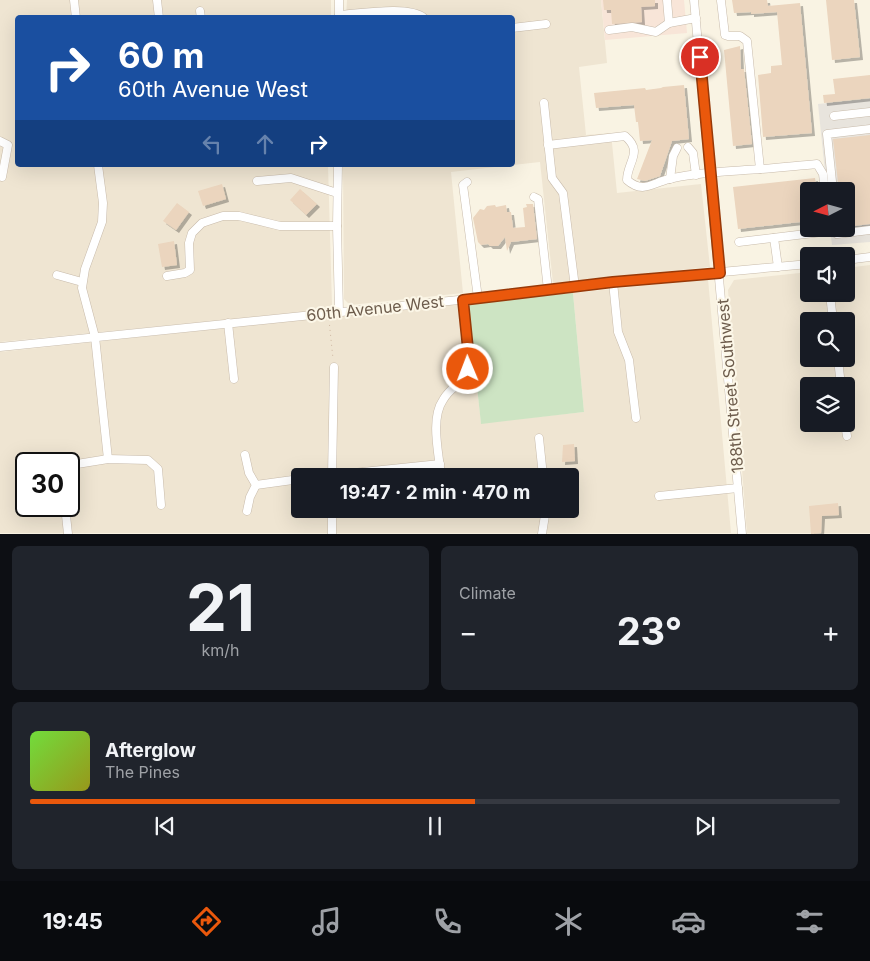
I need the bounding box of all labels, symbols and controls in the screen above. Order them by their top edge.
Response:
text: 60 m [118,34,205,76]
icon: right [35,35,100,100]
pin [679,36,721,78]
icon: arrive [686,43,714,71]
text: 60th Avenue West [118,76,308,102]
icon: left [198,130,226,158]
icon: ahead [251,130,279,158]
icon: right [304,130,332,158]
north arrow [800,182,855,238]
map controls [800,182,855,432]
button: sound [800,247,855,302]
street label: 60th Avenue West [305,291,445,325]
street label: 188th Street Southwest [712,298,748,474]
button: search [800,312,855,367]
position arrow [441,342,493,394]
button: layers [800,377,855,432]
speed limit sign: 30 [15,452,80,517]
text: 19:47 · 2 min · 470 m [340,481,530,504]
text: 21 [186,568,255,647]
text: Climate [459,583,516,603]
text: 23° [617,608,682,654]
text: − [459,615,478,649]
text: + [821,615,840,649]
text: km/h [201,640,240,660]
text: Afterglow [105,739,196,762]
text: The Pines [105,762,180,782]
icon: previous [151,812,179,840]
icon: pause [421,812,449,840]
icon: next [691,812,719,840]
icon: directions [189,904,224,939]
icon: music [309,904,344,939]
icon: phone [430,904,465,939]
icon: climate [551,904,586,939]
icon: car [671,904,706,939]
icon: filters [792,904,827,939]
text: 19:45 [43,908,103,934]

